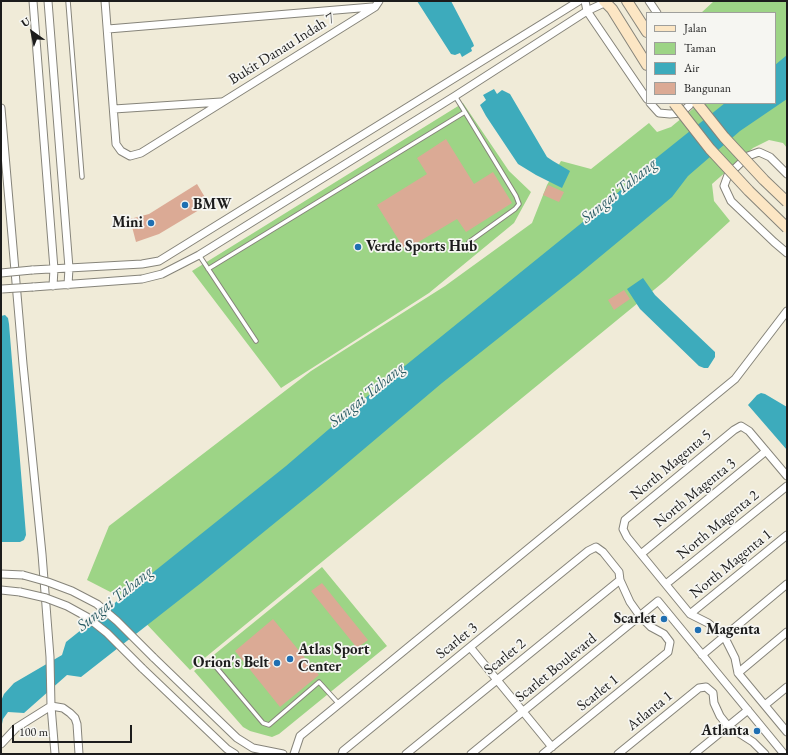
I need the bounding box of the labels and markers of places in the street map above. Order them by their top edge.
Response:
place label: BMW [193,196,231,214]
marker: BMW [180,200,190,210]
place label: Mini [112,214,143,232]
marker: Mini [146,218,156,228]
place label: Verde Sports Hub [366,238,477,256]
marker: Verde Sports Hub [353,242,363,252]
place label: Scarlet [614,610,656,628]
marker: Scarlet [659,614,669,624]
place label: Magenta [706,621,760,639]
marker: Magenta [693,625,703,635]
place label: Atlas Sport Center [298,641,369,676]
place label: Orion's Belt [193,654,269,672]
marker: Atlas Sport Center [285,654,295,664]
marker: Orion's Belt [272,658,282,668]
place label: Atlanta [701,722,749,740]
marker: Atlanta [752,726,762,736]

